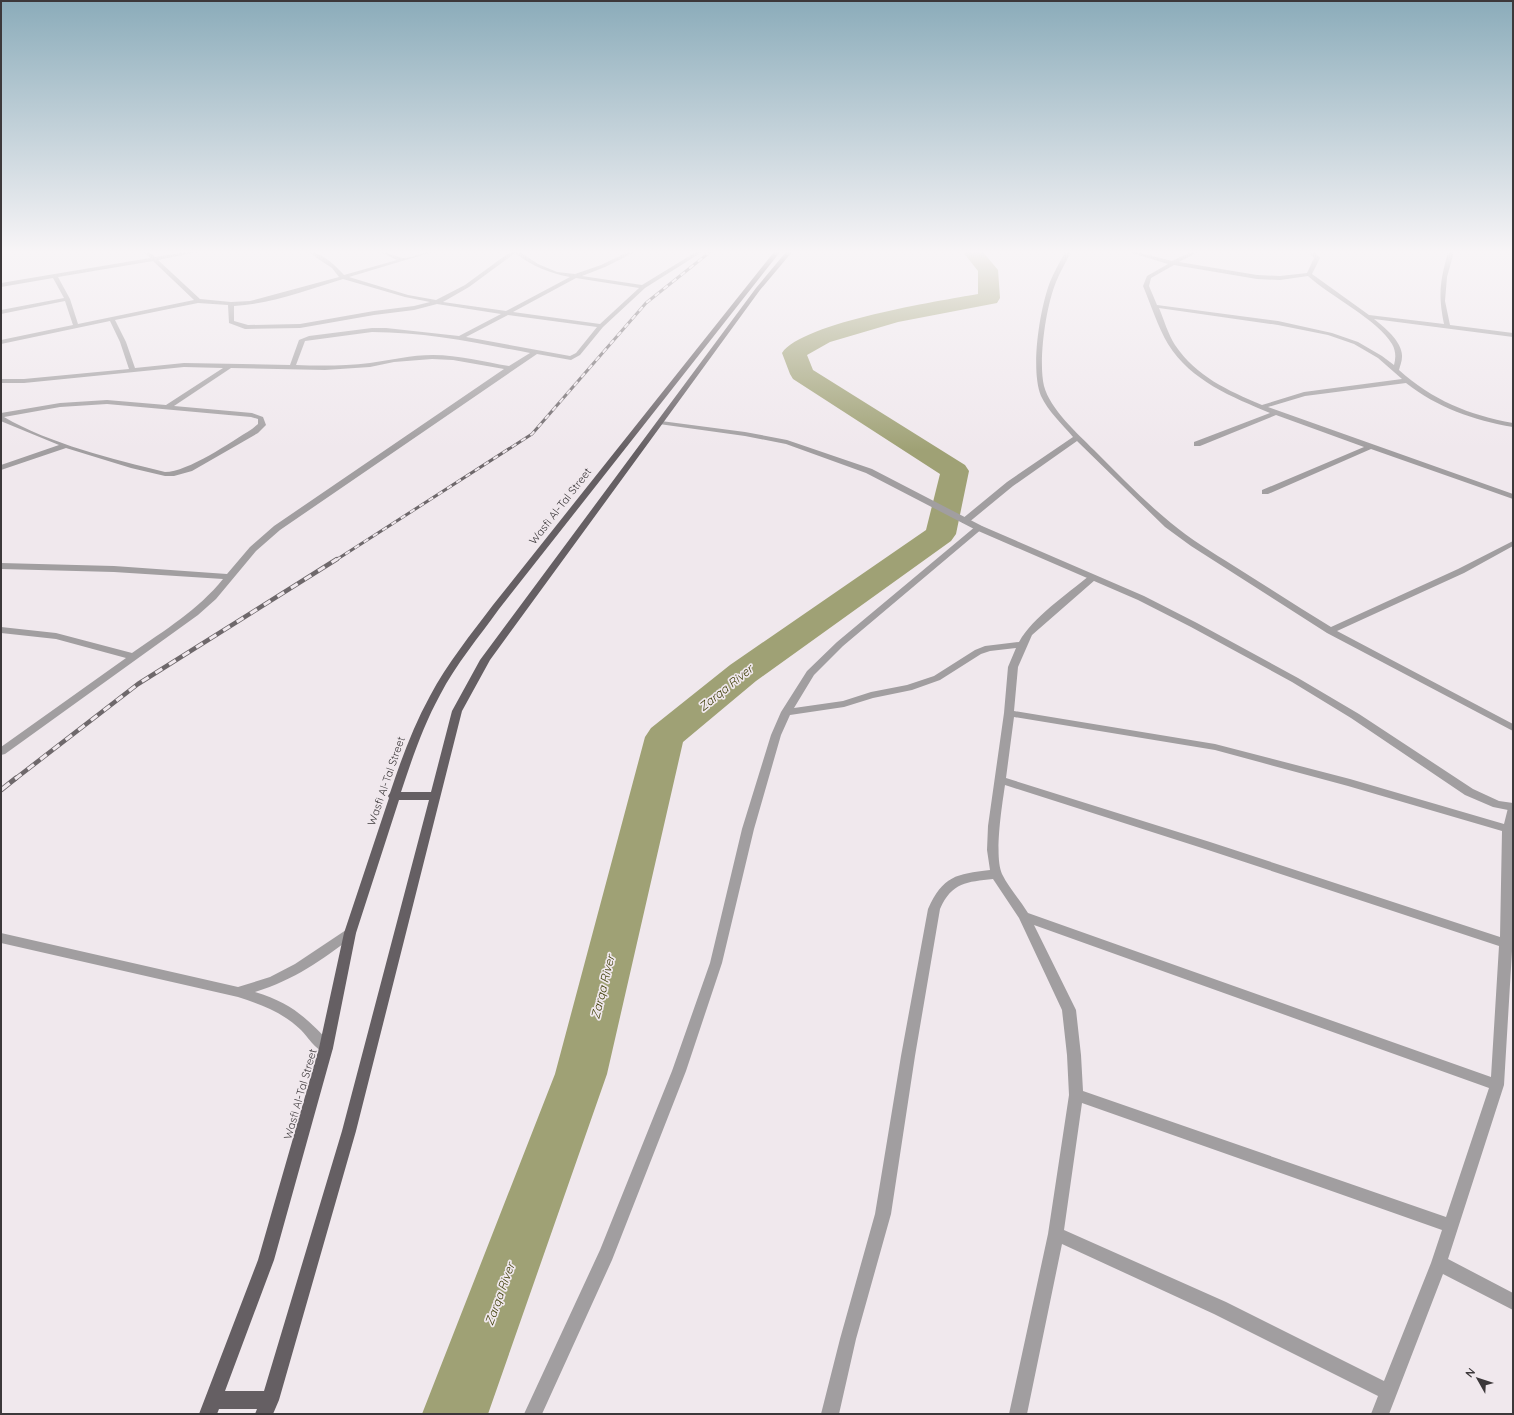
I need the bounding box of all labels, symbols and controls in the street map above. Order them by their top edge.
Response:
street label: Wasfi Al-Tal Street [526,465,594,547]
water label: Zarqa River [696,660,757,714]
street label: Wasfi Al-Tal Street [364,734,408,827]
water label: Zarqa River [587,952,618,1020]
street label: Wasfi Al-Tal Street [280,1047,320,1141]
water label: Zarqa River [481,1259,518,1327]
north arrow [1458,1359,1498,1399]
text: N [1462,1365,1478,1380]

